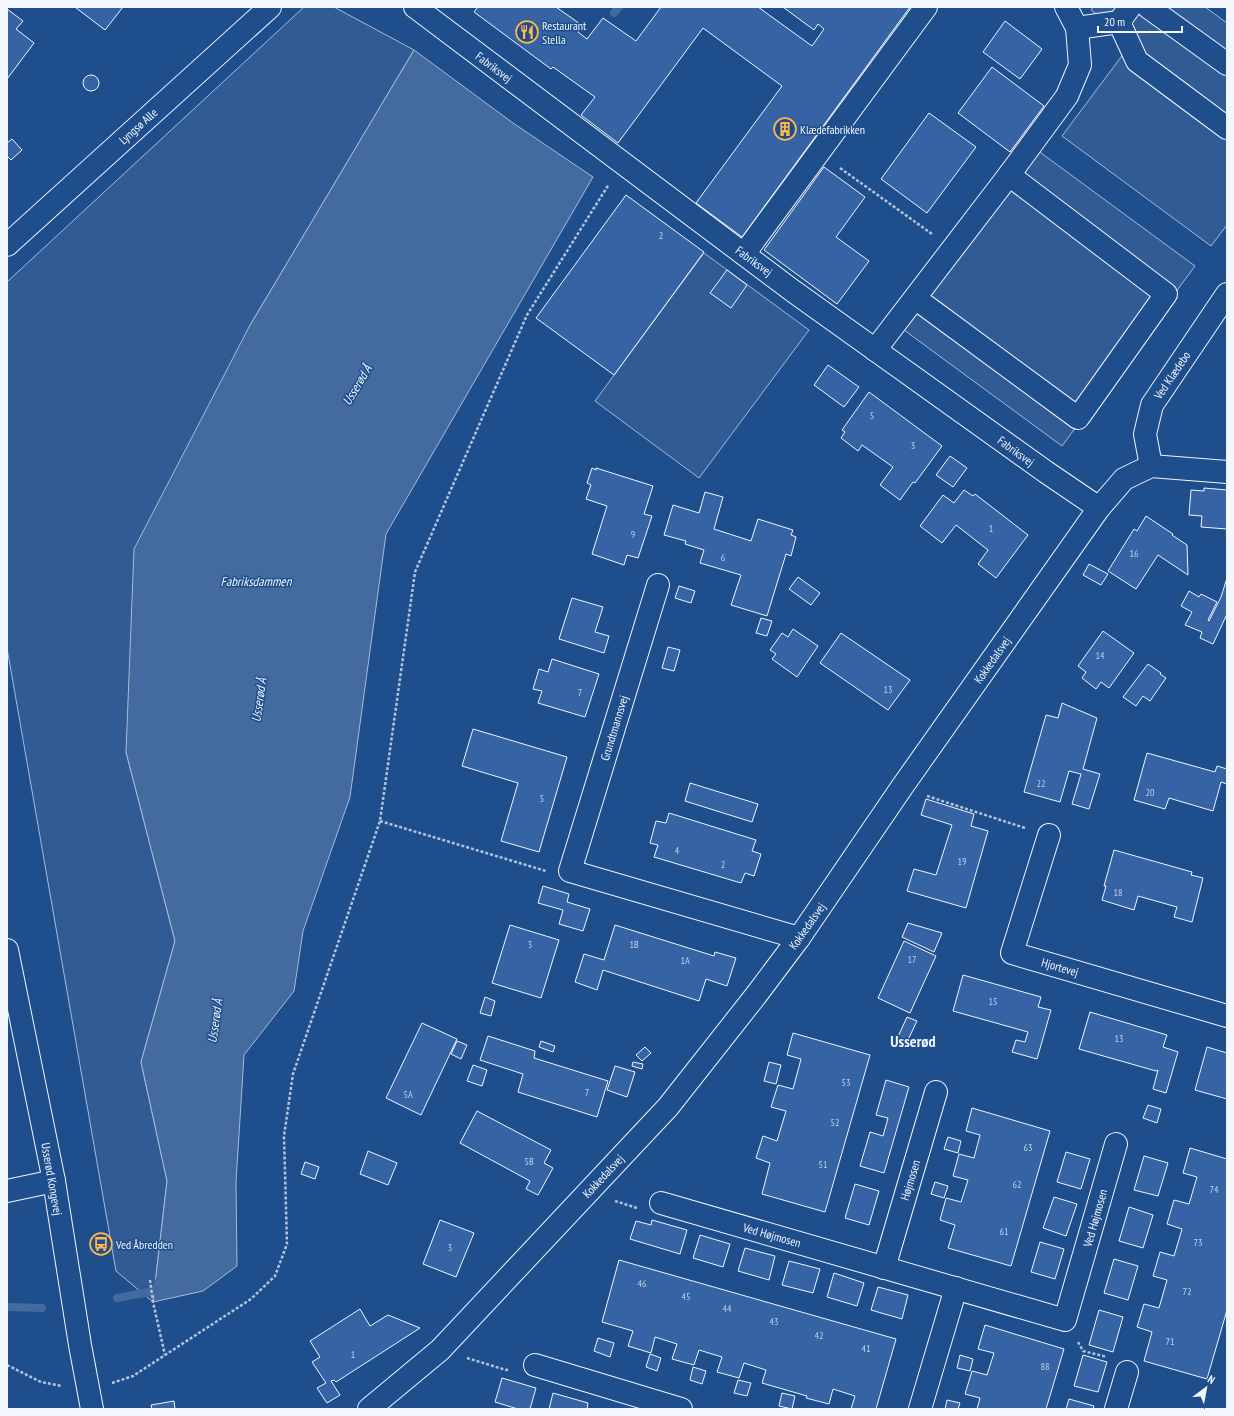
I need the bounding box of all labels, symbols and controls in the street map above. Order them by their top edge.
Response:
scale bar [1098,8,1182,34]
text: 20 m [1104,14,1125,29]
place label: Restaurant Stella [542,18,587,47]
restaurant icon: Restaurant Stella [514,19,540,45]
street label: Fabriksvej [473,48,515,86]
street label: Lyngsø Alle [116,105,160,147]
building icon: Klædefabrikken [772,116,798,142]
place label: Klædefabrikken [800,122,865,137]
house number: 2 [659,229,663,242]
street label: Fabriksvej [733,243,775,279]
street label: Ved Klædebo [1150,348,1193,403]
water label: Usserød Å [338,361,376,408]
house number: 5 [870,409,874,422]
street label: Fabriksvej [995,433,1037,469]
house number: 3 [911,439,915,452]
house number: 1 [989,522,993,535]
house number: 9 [631,528,635,541]
house number: 16 [1130,547,1139,560]
house number: 6 [721,551,726,564]
water label: Fabriksdammen [221,573,293,590]
street label: Kokkedalsvej [970,634,1014,686]
house number: 14 [1096,649,1105,662]
water label: Usserød Å [247,676,271,723]
house number: 13 [884,683,893,696]
house number: 7 [578,686,582,699]
street label: Grundtmannsvej [597,694,631,762]
house number: 22 [1037,777,1046,790]
house number: 20 [1146,786,1155,799]
house number: 5 [540,792,544,805]
house number: 4 [675,844,680,857]
house number: 19 [958,855,967,868]
house number: 2 [721,858,725,871]
house number: 18 [1114,886,1123,899]
street label: Kokkedalsvej [785,900,829,952]
house number: 3 [528,938,532,951]
house number: 1B [629,938,639,951]
house number: 17 [908,953,917,966]
house number: 1A [680,954,690,967]
street label: Hjortevej [1040,955,1080,979]
house number: 15 [989,995,998,1008]
water label: Usserød Å [203,997,227,1044]
district label: Usserød [890,1031,936,1051]
house number: 13 [1115,1032,1124,1045]
house number: 53 [842,1076,851,1089]
house number: 7 [585,1086,589,1099]
house number: 5A [403,1088,413,1101]
house number: 52 [831,1116,840,1129]
street label: Usserød Kongevej [38,1141,66,1217]
house number: 63 [1024,1141,1033,1154]
street label: Kokkedalsvej [579,1151,627,1201]
house number: 5B [524,1155,534,1168]
house number: 51 [819,1158,828,1171]
street label: Højmosen [897,1158,923,1202]
house number: 62 [1013,1178,1022,1191]
house number: 74 [1210,1183,1219,1196]
street label: Ved Højmosen [1079,1187,1110,1249]
street label: Ved Højmosen [741,1219,803,1250]
house number: 61 [1000,1225,1009,1238]
bus stop icon: Ved Åbredden [88,1231,114,1257]
house number: 73 [1194,1236,1203,1249]
place label: Ved Åbredden [115,1237,173,1252]
house number: 3 [448,1241,452,1254]
house number: 46 [638,1277,647,1290]
house number: 72 [1183,1285,1192,1298]
house number: 45 [682,1290,691,1303]
house number: 44 [723,1302,732,1315]
house number: 43 [770,1315,779,1328]
house number: 42 [815,1329,824,1342]
house number: 71 [1166,1335,1175,1348]
house number: 41 [862,1342,871,1355]
house number: 1 [351,1348,355,1361]
house number: 88 [1041,1360,1050,1373]
north arrow [1186,1368,1226,1408]
text: N [1205,1372,1218,1387]

